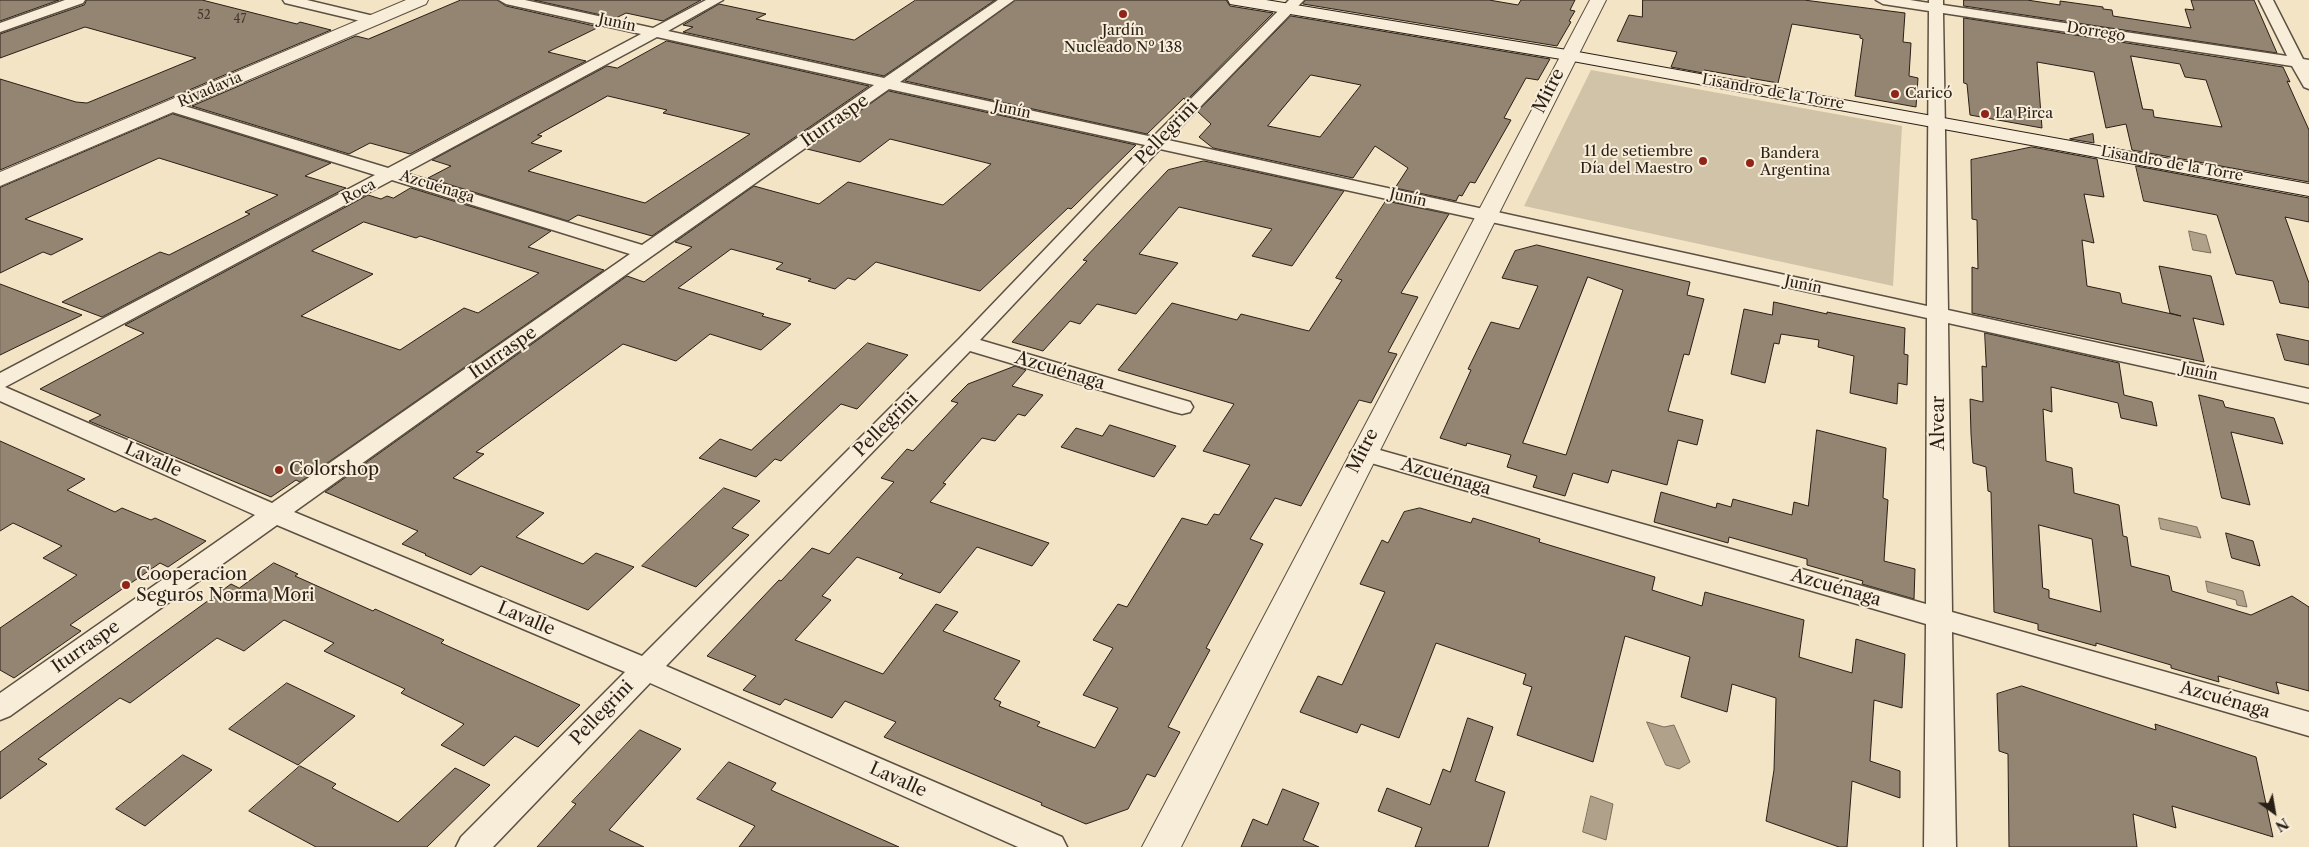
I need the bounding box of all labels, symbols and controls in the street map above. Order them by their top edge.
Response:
marker: Jardín Nucleado Nº 138 [1117,8,1129,20]
house number: 52 [197,9,211,23]
street label: Junín [597,10,637,36]
house number: 47 [234,13,246,27]
street label: Dorrego [2065,18,2127,46]
place label: Jardín Nucleado Nº 138 [1064,22,1182,57]
street label: Mitre [1529,65,1569,117]
street label: Rivadavia [175,68,245,112]
street label: Lisandro de la Torre [1700,71,1846,113]
place label: Caricó [1905,85,1952,103]
marker: Caricó [1889,88,1901,100]
street label: Iturraspe [797,90,873,152]
street label: Pellegrini [1131,96,1203,170]
street label: Junín [992,97,1032,123]
place label: La Pirca [1995,105,2053,123]
marker: La Pirca [1979,108,1991,120]
place label: 11 de setiembre Día del Maestro [1580,143,1693,178]
street label: Lisandro de la Torre [2099,143,2245,185]
place label: Bandera Argentina [1760,145,1830,180]
marker: 11 de setiembre Día del Maestro [1697,155,1709,167]
marker: Bandera Argentina [1744,157,1756,169]
street label: Azcuénaga [397,167,477,207]
street label: Roca [339,176,379,208]
street label: Junín [1388,185,1428,211]
street label: Junín [1783,272,1823,298]
street label: Iturraspe [465,322,541,384]
street label: Azcuénaga [1012,347,1108,395]
street label: Junín [2179,359,2219,385]
street label: Pellegrini [850,389,922,461]
street label: Alvear [1928,396,1950,450]
street label: Mitre [1343,425,1383,477]
street label: Lavalle [121,438,185,482]
street label: Azcuénaga [1398,454,1494,500]
place label: Colorshop [289,459,379,481]
marker: Colorshop [273,464,285,476]
place label: Cooperacion Seguros Norma Mori [136,564,314,606]
street label: Azcuénaga [1788,565,1884,611]
marker: Cooperacion Seguros Norma Mori [120,579,132,591]
street label: Lavalle [494,597,558,641]
street label: Iturraspe [48,616,124,678]
street label: Pellegrini [566,676,638,750]
street label: Azcuénaga [2177,677,2273,723]
street label: Lavalle [866,758,930,802]
north arrow [2249,787,2299,837]
text: N [2272,814,2292,836]

